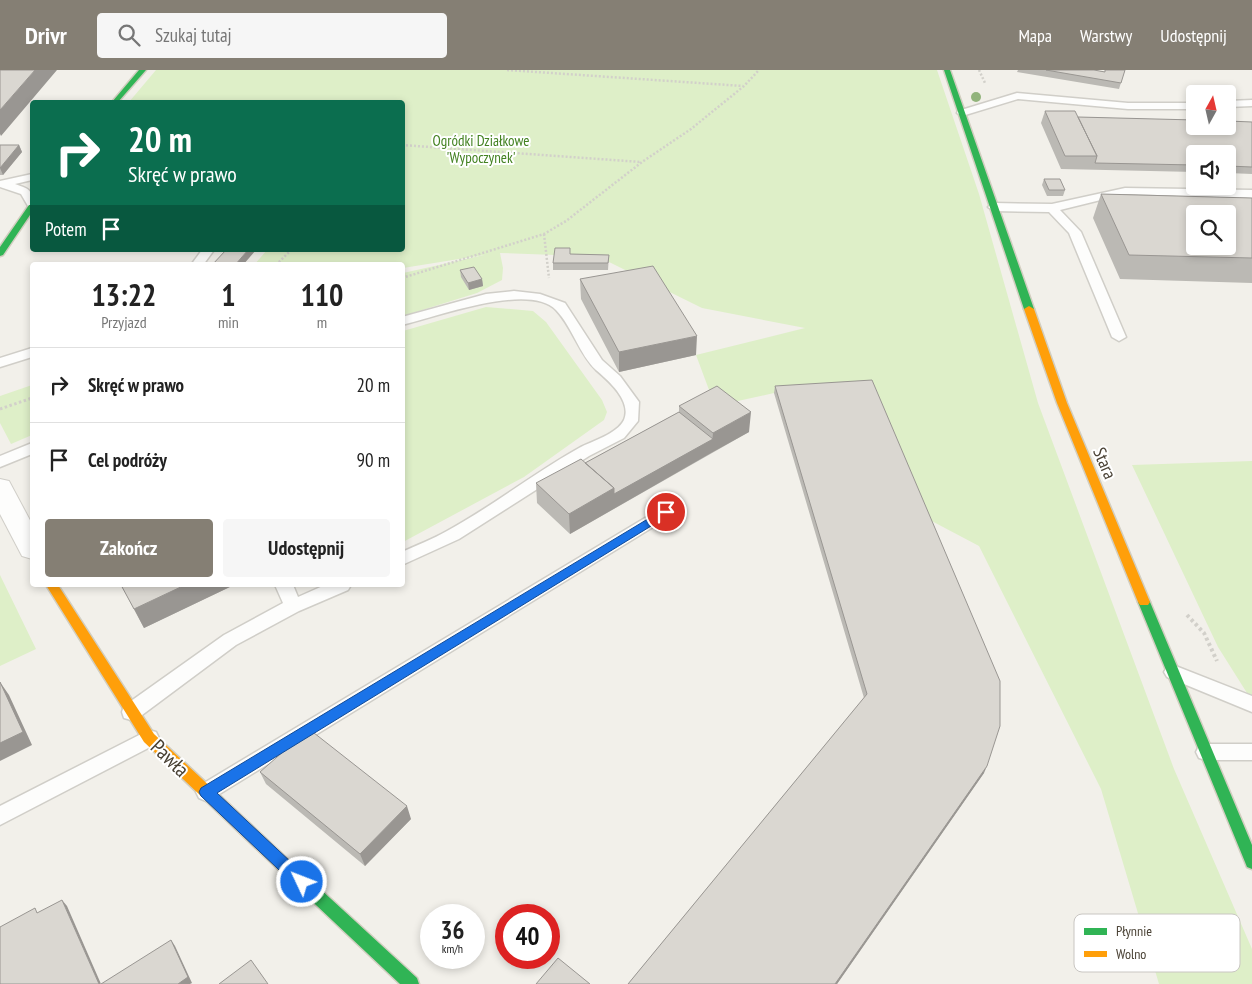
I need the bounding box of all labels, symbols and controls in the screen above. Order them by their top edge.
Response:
search box [97,13,447,58]
text: Drivr [25,20,67,51]
icon: search [115,21,143,49]
text: Szukaj tutaj [155,23,232,47]
text: Mapa [1018,24,1052,47]
text: Warstwy [1080,24,1132,47]
text: Udostępnij [1160,24,1227,47]
north arrow [1186,85,1236,135]
map controls [1186,85,1236,255]
text: 20 m [128,116,192,162]
icon: right [45,120,110,185]
park label: Ogródki Działkowe 'Wypoczynek' [433,131,529,167]
button: sound [1186,145,1236,195]
text: Skręć w prawo [128,160,237,188]
button: search [1186,205,1236,255]
icon: arrive [97,215,125,243]
text: Potem [45,217,87,241]
text: 13:22 [92,275,156,314]
text: 1 [221,275,236,314]
text: 110 [300,275,343,314]
text: Przyjazd [101,312,147,332]
text: min [218,312,239,332]
text: m [317,312,327,332]
icon: right [45,371,73,399]
text: Skręć w prawo [88,373,184,397]
text: 20 m [357,373,390,397]
street label: Stara [1088,444,1122,482]
icon: arrive [45,446,73,474]
text: Cel podróży [88,448,167,472]
text: 90 m [357,448,390,472]
pin [645,491,687,533]
icon: arrive [652,498,680,526]
button: Zakończ [45,519,213,577]
button: Udostępnij [223,519,390,577]
street label: Pawła [145,733,195,783]
position arrow [275,855,327,907]
speed limit sign: 40 [495,904,560,969]
text: 36 [441,914,464,946]
legend [1074,914,1240,972]
text: Płynnie [1116,922,1152,940]
text: km/h [442,941,463,956]
text: Wolno [1116,945,1146,963]

